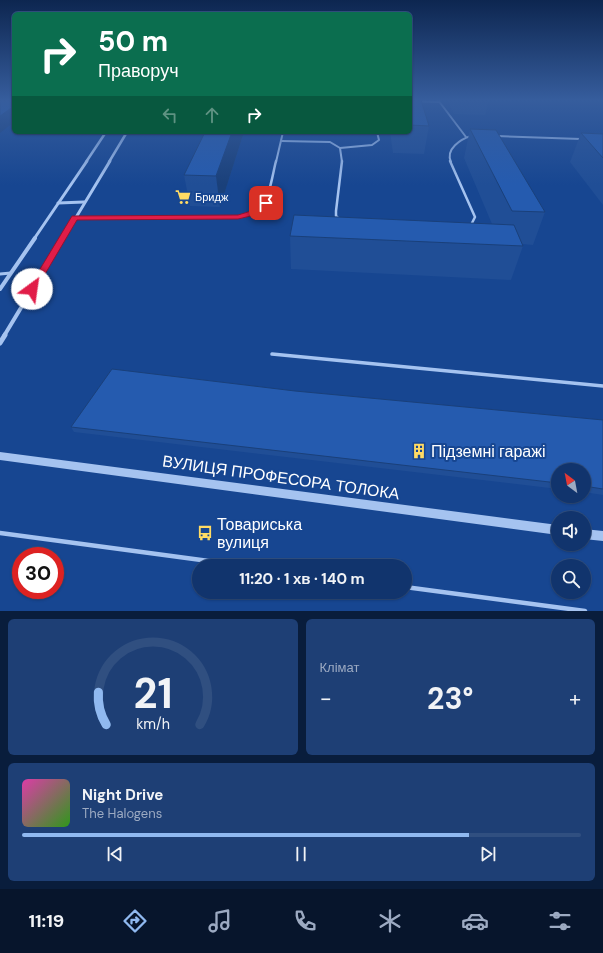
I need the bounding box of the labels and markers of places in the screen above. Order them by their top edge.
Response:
pin [249,186,283,220]
supermarket icon: Бридж [174,188,192,206]
place label: Бридж [195,190,229,204]
place label: Підземні гаражі [431,441,546,462]
building icon: Підземні гаражі [410,442,428,460]
place label: Товариська вулиця [217,514,302,553]
bus stop icon: Товариська вулиця [196,524,214,542]

